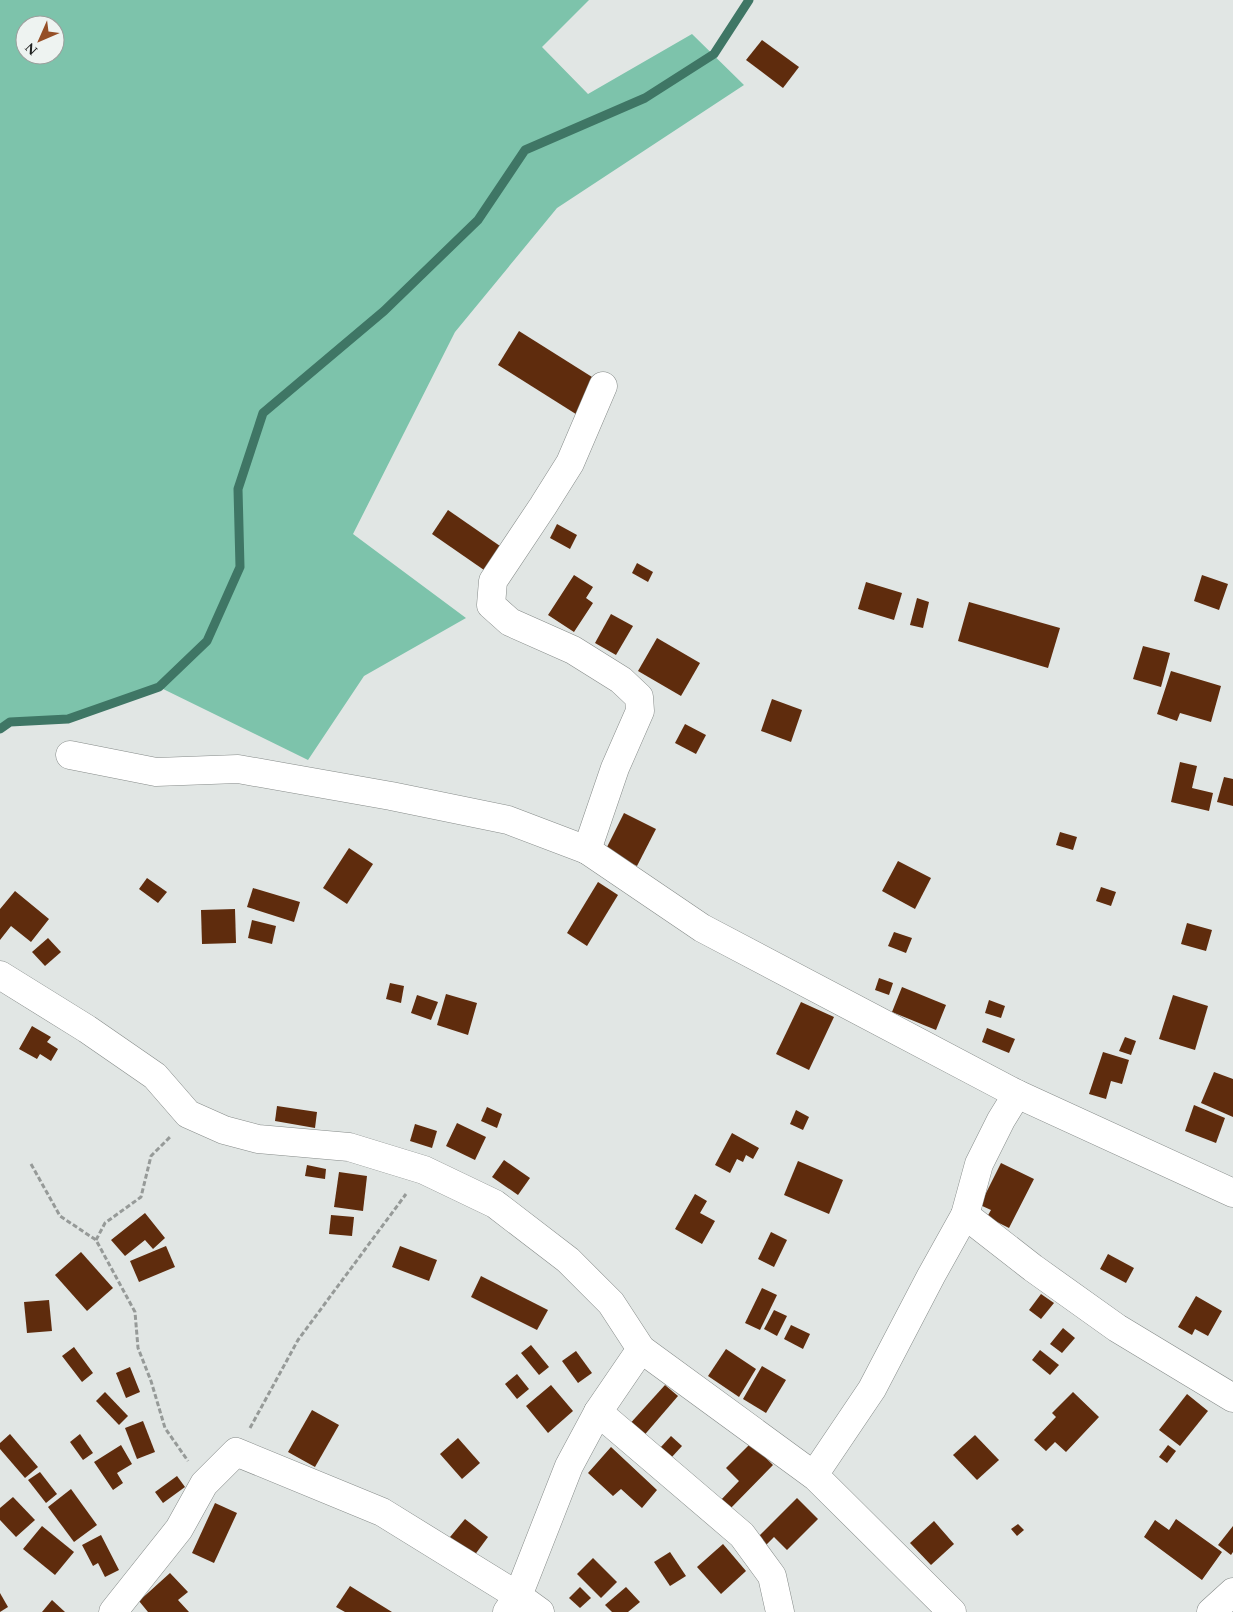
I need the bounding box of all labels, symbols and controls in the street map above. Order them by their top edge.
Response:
north arrow [15,15,65,65]
text: N [20,37,43,60]

